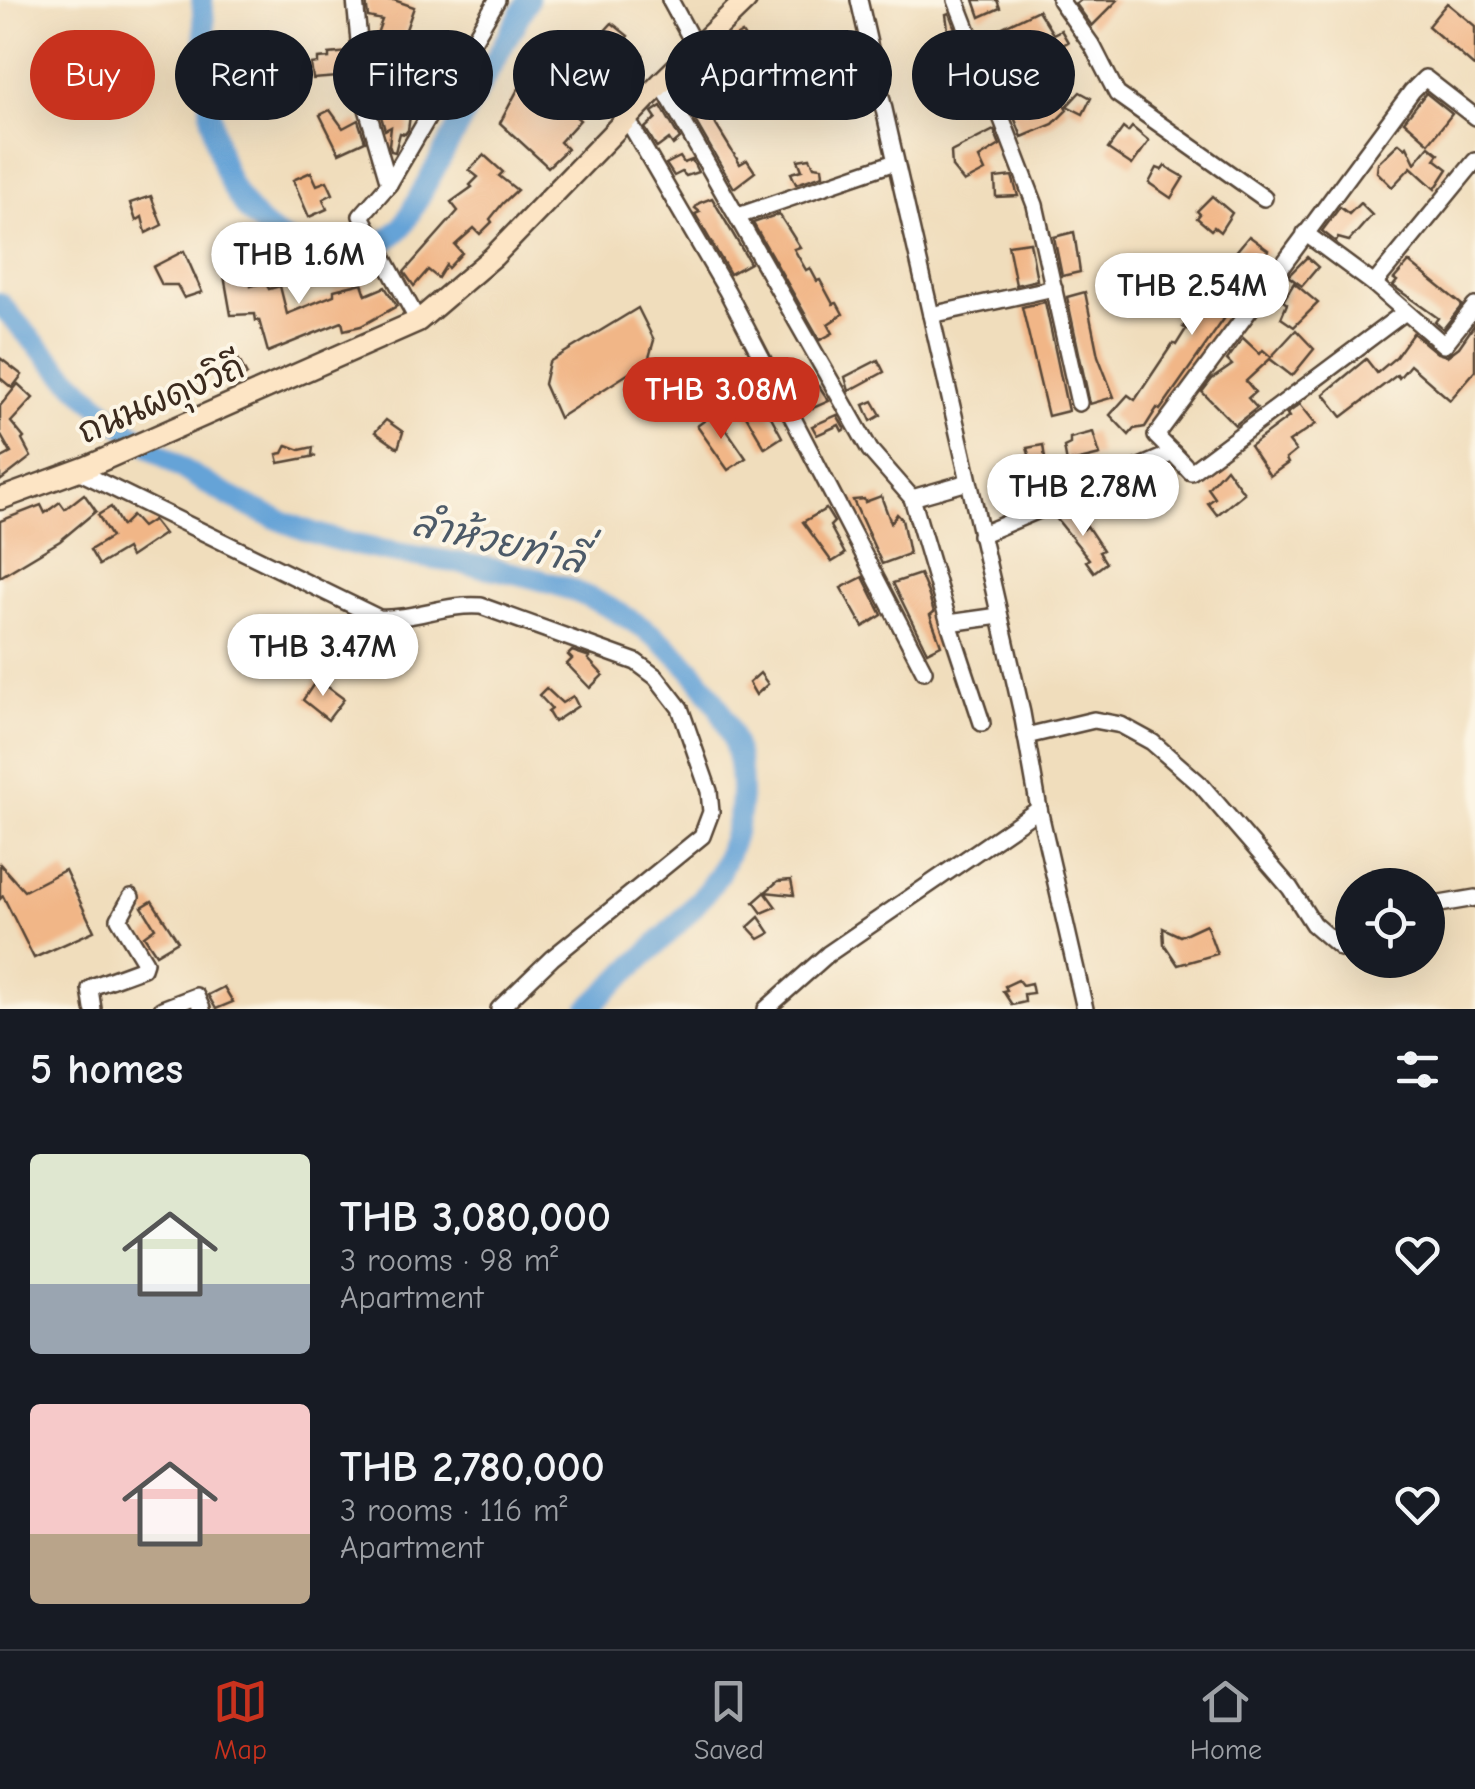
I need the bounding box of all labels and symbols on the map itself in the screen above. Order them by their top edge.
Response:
pin: THB 1.6M [196,222,402,307]
pin: THB 2.54M [1078,253,1306,338]
street label: ถนนผดุงวิถี [71,345,253,458]
pin: THB 3.08M [607,357,835,442]
pin: THB 2.78M [969,454,1197,539]
water label: ลำห้วยท่าลี่ [407,488,603,586]
pin: THB 3.47M [209,614,437,699]

